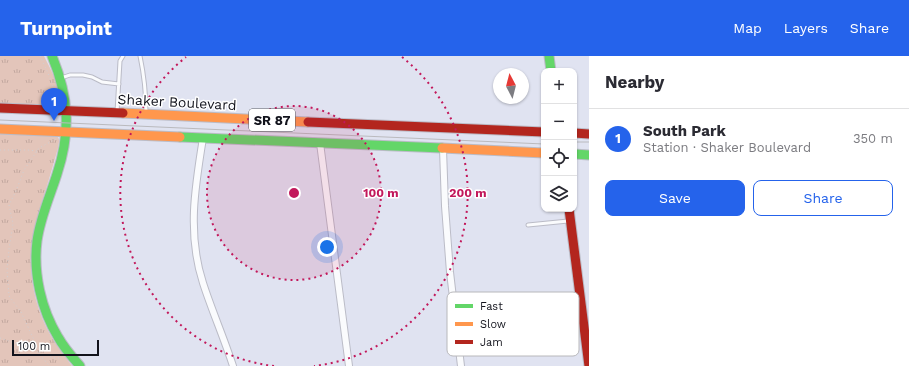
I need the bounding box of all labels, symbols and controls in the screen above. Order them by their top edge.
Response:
text: Turnpoint [20,17,112,40]
text: Map [733,20,762,36]
text: Layers [784,20,828,36]
text: Share [850,20,889,36]
north arrow [493,68,529,104]
map controls [541,68,577,212]
button: + [541,68,577,104]
text: Nearby [605,72,664,92]
pin: 1 [41,88,67,121]
street label: Shaker Boulevard [117,91,237,113]
button: − [541,104,577,140]
road number: SR 87 [249,109,295,131]
text: South Park [643,122,726,140]
text: 1 [615,131,621,146]
text: 350 m [853,131,893,146]
button: locate [541,140,577,176]
text: Station · Shaker Boulevard [643,140,811,155]
button: layers [541,176,577,212]
button: Save [605,180,745,216]
button: Share [753,180,893,216]
centre of rings [287,186,301,200]
text: 100 m [363,186,399,200]
text: 200 m [449,186,487,200]
your location [317,237,337,257]
legend [447,292,579,356]
text: Fast [480,300,503,313]
text: Slow [480,318,506,331]
text: Jam [480,336,503,349]
scale bar [12,338,99,357]
text: 100 m [18,340,50,353]

